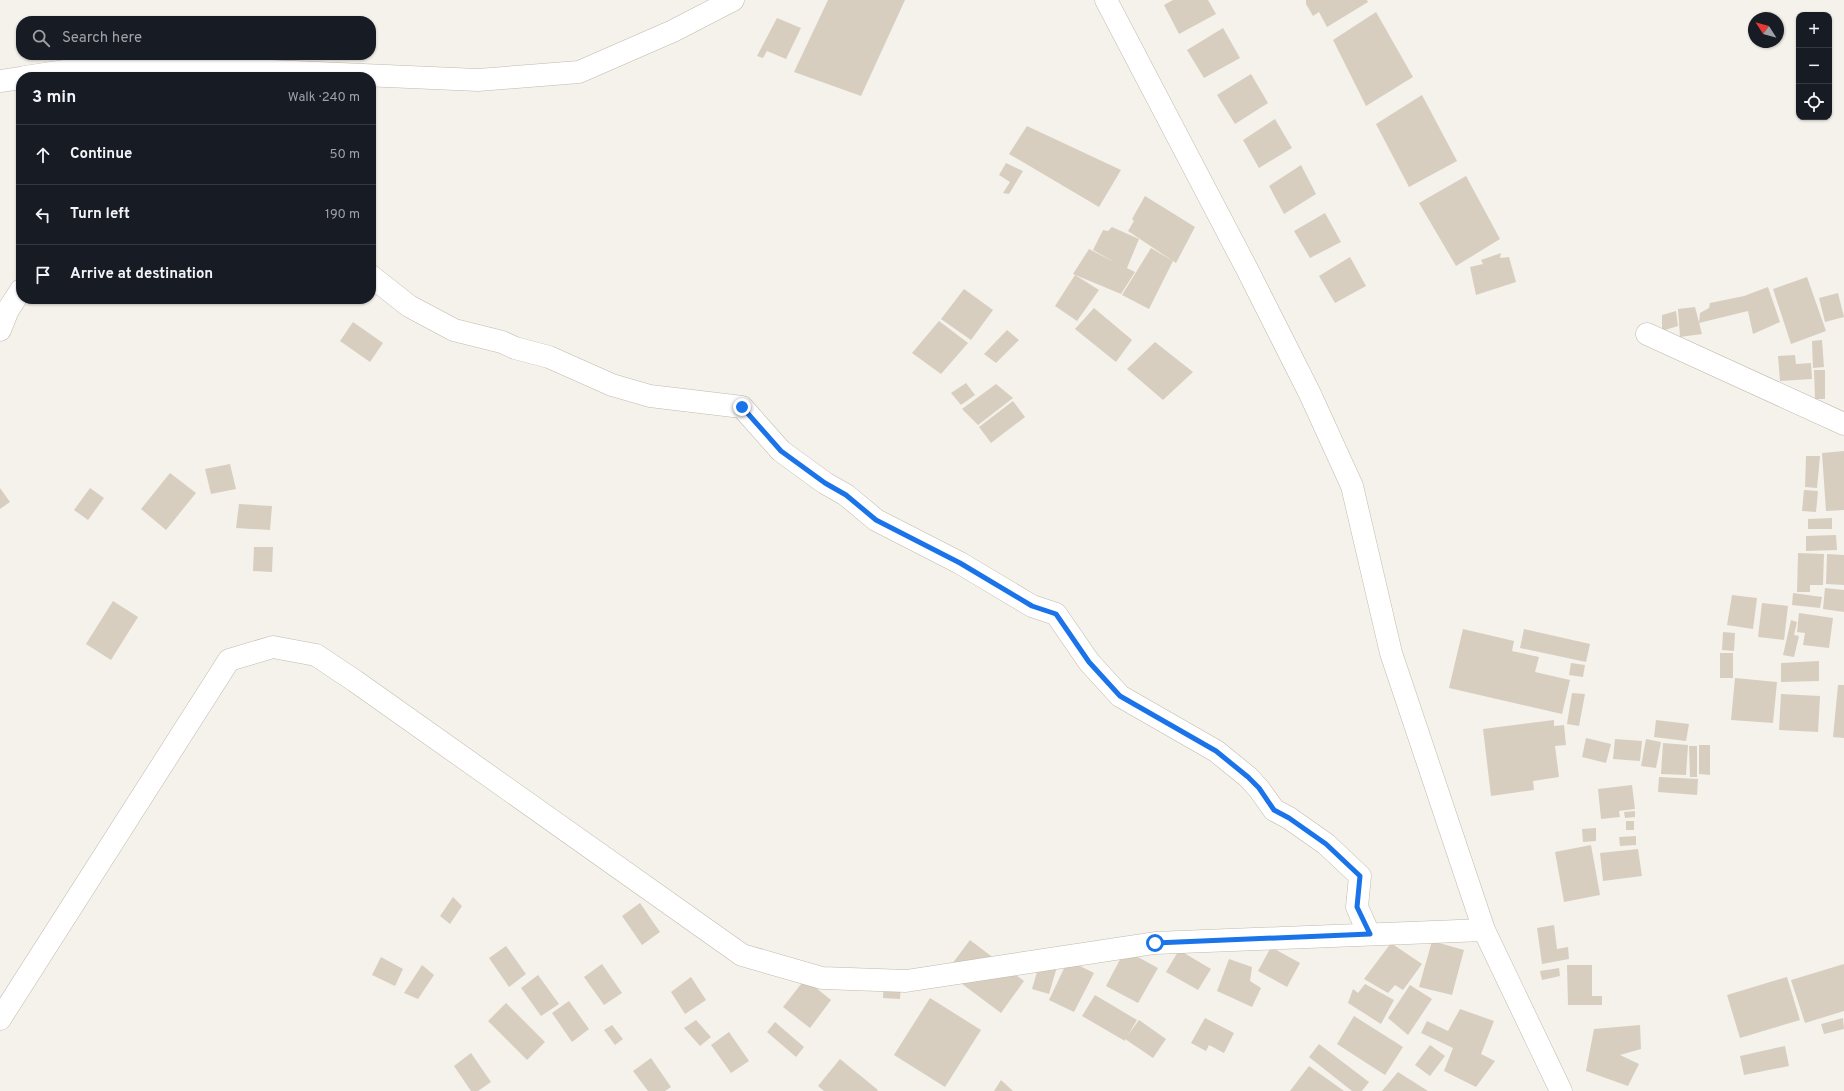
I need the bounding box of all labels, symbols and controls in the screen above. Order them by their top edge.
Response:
north arrow [1748,12,1784,48]
map controls [1796,12,1832,120]
button: + [1796,12,1832,48]
search box [16,16,376,60]
icon: search [30,27,52,49]
text: Search here [62,29,142,48]
button: − [1796,48,1832,84]
button: locate [1796,84,1832,120]
text: 3 min [32,87,76,109]
text: Walk · 240 m [288,90,360,106]
icon: ahead [32,144,54,166]
text: Continue [70,145,132,164]
text: 50 m [330,147,360,163]
icon: left [32,204,54,226]
text: Turn left [70,205,130,224]
text: 190 m [325,207,360,223]
icon: arrive [32,264,54,286]
text: Arrive at destination [70,265,213,284]
route end [733,398,751,416]
route start [1146,934,1164,952]

